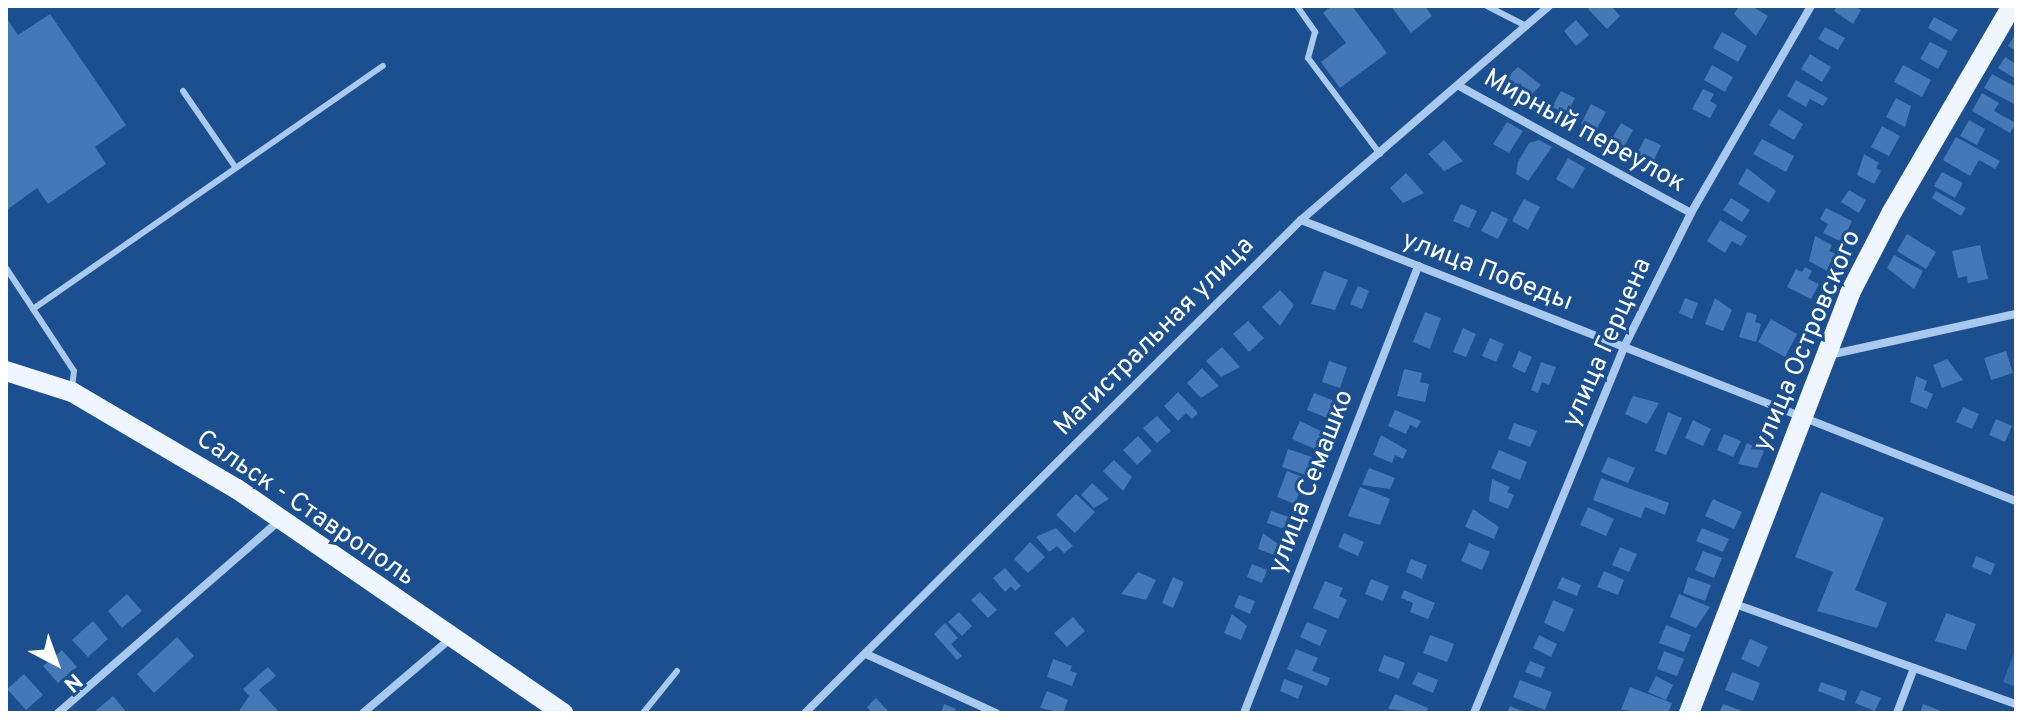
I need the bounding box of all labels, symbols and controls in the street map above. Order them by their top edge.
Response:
street label: Мирный переулок [1478,64,1690,200]
street label: улица Победы [1397,225,1577,319]
street label: улица Островского [1747,226,1869,456]
street label: Магистральная улица [1049,231,1261,443]
street label: улица Герцена [1557,254,1659,432]
street label: улица Семашко [1263,386,1361,578]
street label: Сальск - Ставрополь [190,424,420,594]
north arrow [16,623,96,703]
text: N [57,666,87,697]

